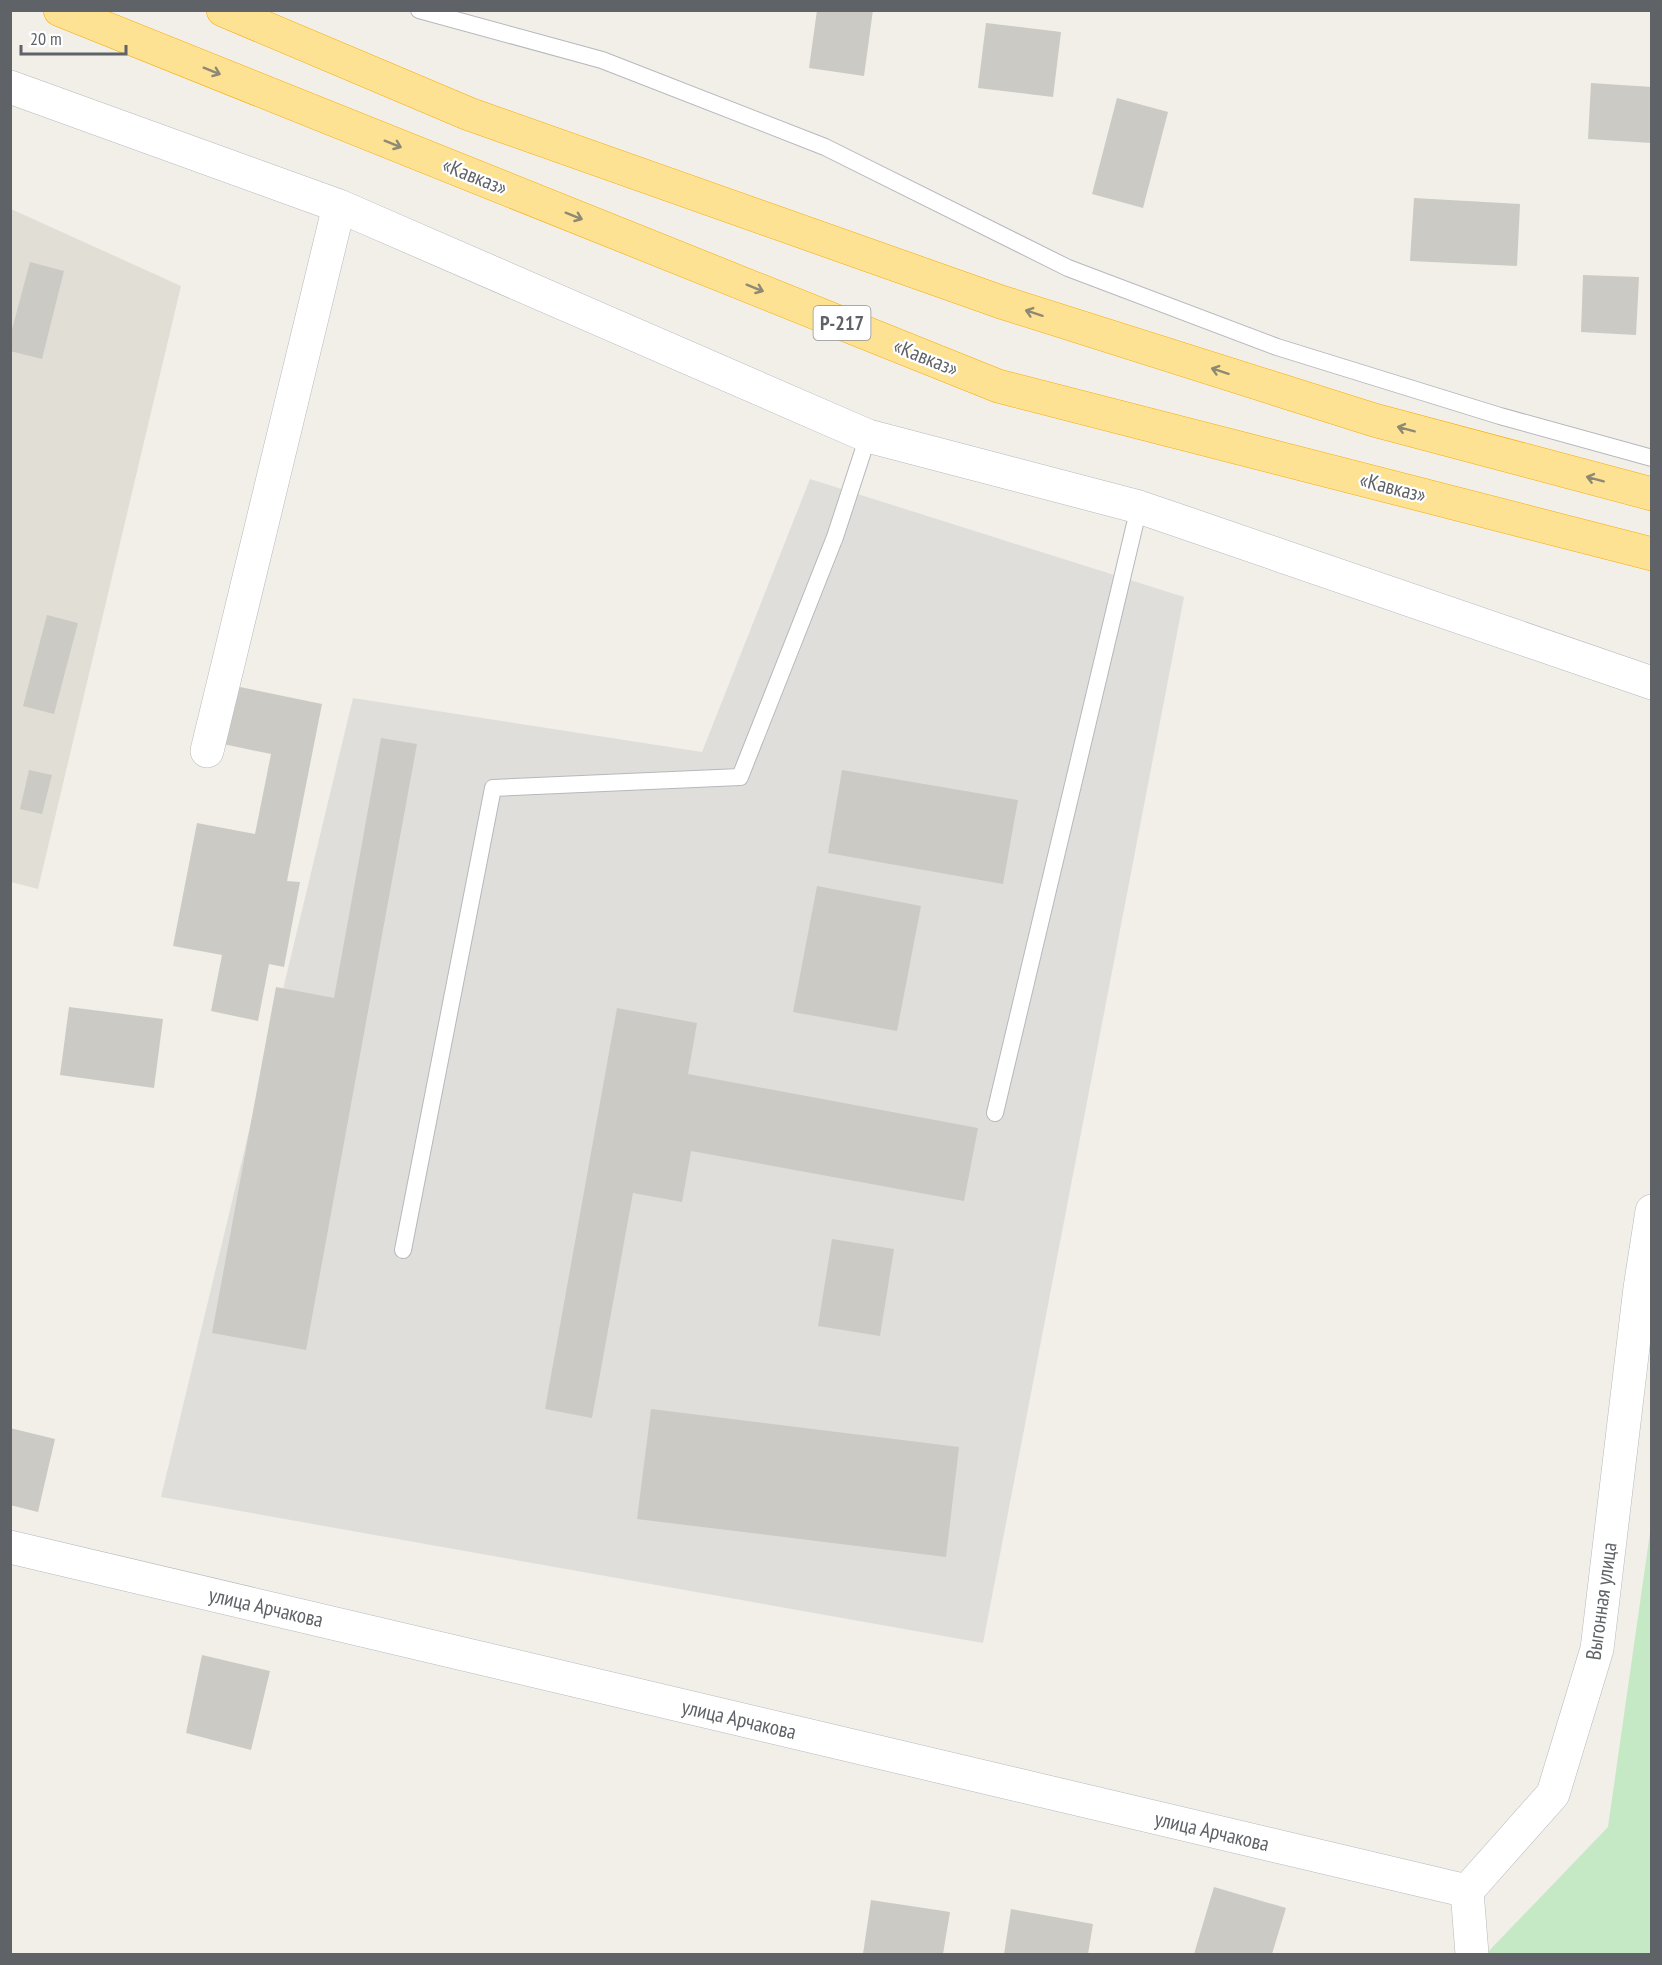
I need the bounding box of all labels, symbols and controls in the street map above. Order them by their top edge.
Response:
scale bar [21,18,126,56]
text: 20 m [30,27,62,50]
one-way arrow [202,66,220,77]
one-way arrow [383,139,402,150]
street label: «Кавказ» [439,151,511,201]
one-way arrow [564,211,583,222]
one-way arrow [745,283,764,294]
road number: Р-217 [814,306,870,340]
one-way arrow [1025,306,1044,317]
street label: «Кавказ» [890,332,962,382]
one-way arrow [1211,365,1230,376]
one-way arrow [1397,422,1416,434]
street label: «Кавказ» [1357,466,1429,508]
one-way arrow [1586,472,1605,484]
street label: Выгонная улица [1579,1540,1623,1662]
street label: улица Арчакова [206,1581,326,1633]
street label: улица Арчакова [679,1693,799,1745]
street label: улица Арчакова [1152,1805,1272,1857]

